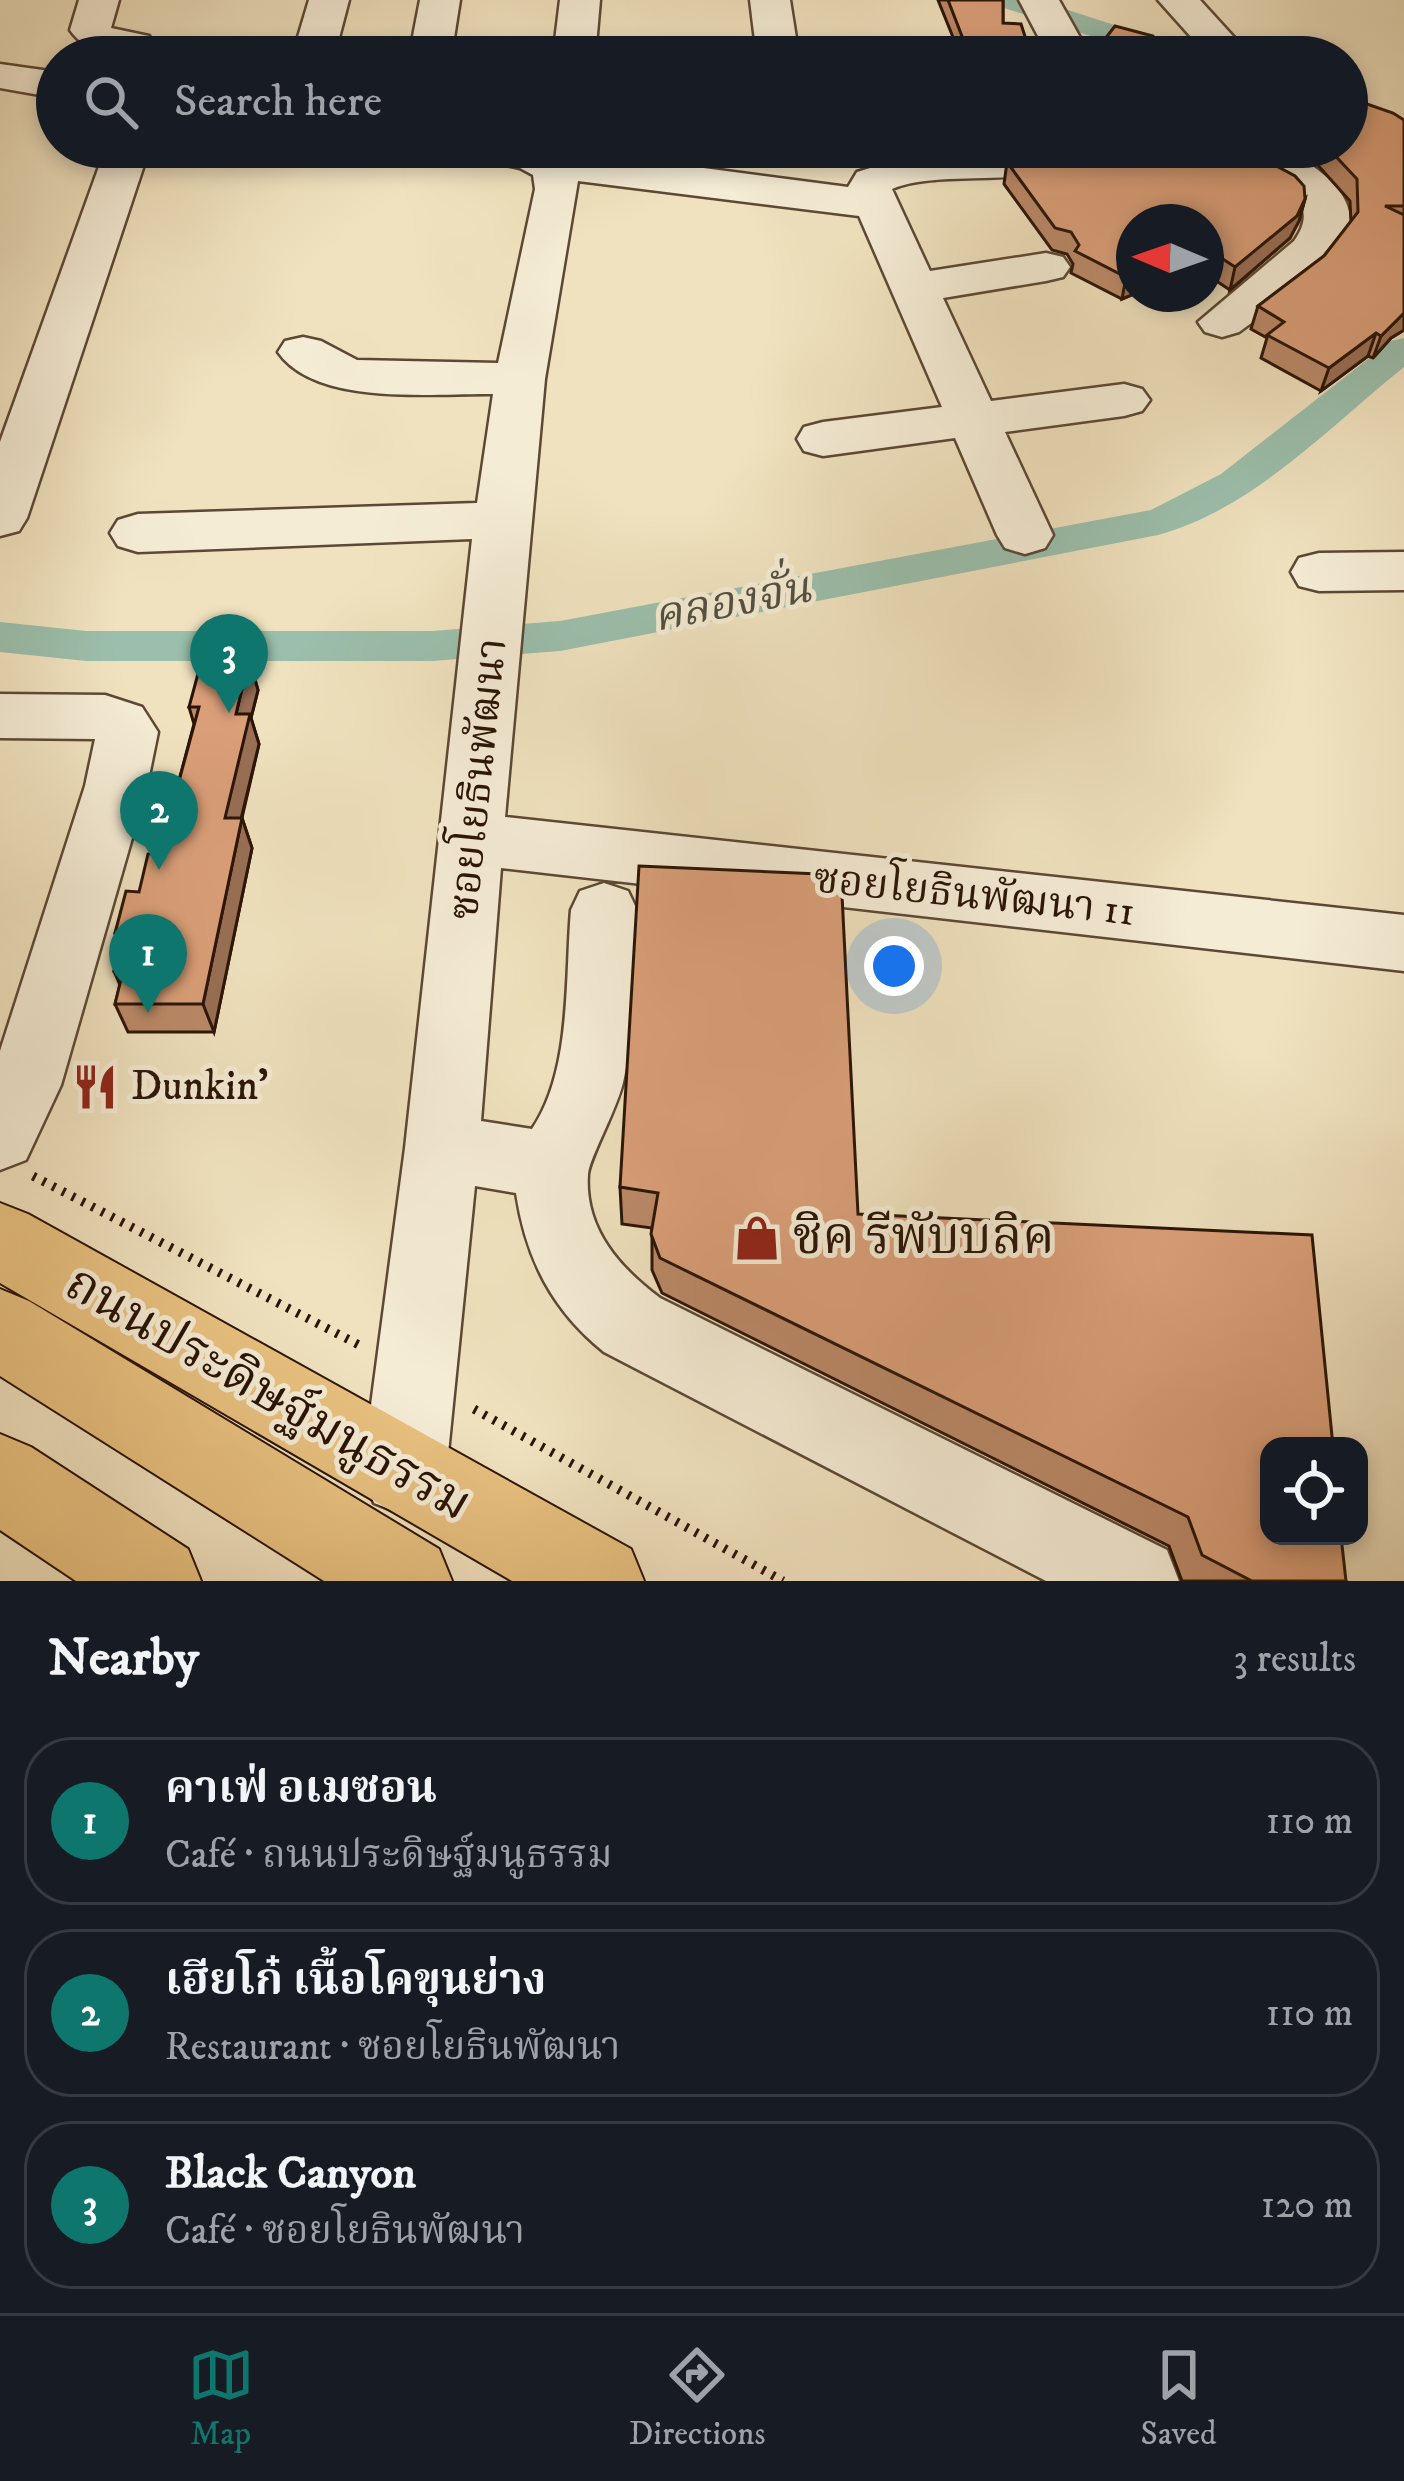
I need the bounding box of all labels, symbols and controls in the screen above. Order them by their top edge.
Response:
search box [36,36,1368,168]
icon: search [78,69,144,135]
text: Search here [174,74,382,130]
north arrow [1116,204,1224,312]
water label: คลองจั่น [647,553,816,646]
pin: 3 [190,614,268,713]
street label: ซอยโยธินพัฒนา [432,635,520,922]
pin: 2 [120,771,198,870]
street label: ซอยโยธินพัฒนา 11 [811,847,1138,939]
pin: 1 [109,914,187,1013]
your location [864,936,924,996]
place label: Dunkin' [131,1061,269,1113]
restaurant icon: Dunkin' [70,1062,120,1112]
place label: ชิค รีพับบลิค [793,1206,1055,1270]
shop icon: ชิค รีพับบลิค [732,1213,782,1263]
street label: ถนนประดิษฐ์มนูธรรม [54,1252,482,1536]
map controls [1260,1437,1368,1545]
button: locate [1260,1437,1368,1545]
text: Nearby [48,1627,199,1691]
text: 3 results [1233,1635,1356,1684]
text: คาเฟ่ อเมซอน [165,1761,437,1817]
text: 1 [83,1797,97,1846]
text: 110 m [1266,1797,1353,1846]
text: Café · ถนนประดิษฐ์มนูธรรม [165,1831,612,1880]
text: เฮียโก๋ เนื้อโคขุนย่าง [165,1953,546,2009]
text: 2 [80,1989,100,2038]
text: 110 m [1266,1989,1353,2038]
text: Restaurant · ซอยโยธินพัฒนา [165,2023,620,2072]
text: Black Canyon [165,2146,416,2202]
text: 3 [83,2181,97,2230]
text: 120 m [1261,2181,1353,2230]
text: Café · ซอยโยธินพัฒนา [165,2207,525,2256]
tab: Map [188,2342,254,2455]
tab: Directions [629,2342,765,2455]
tab: Saved [1141,2342,1216,2455]

